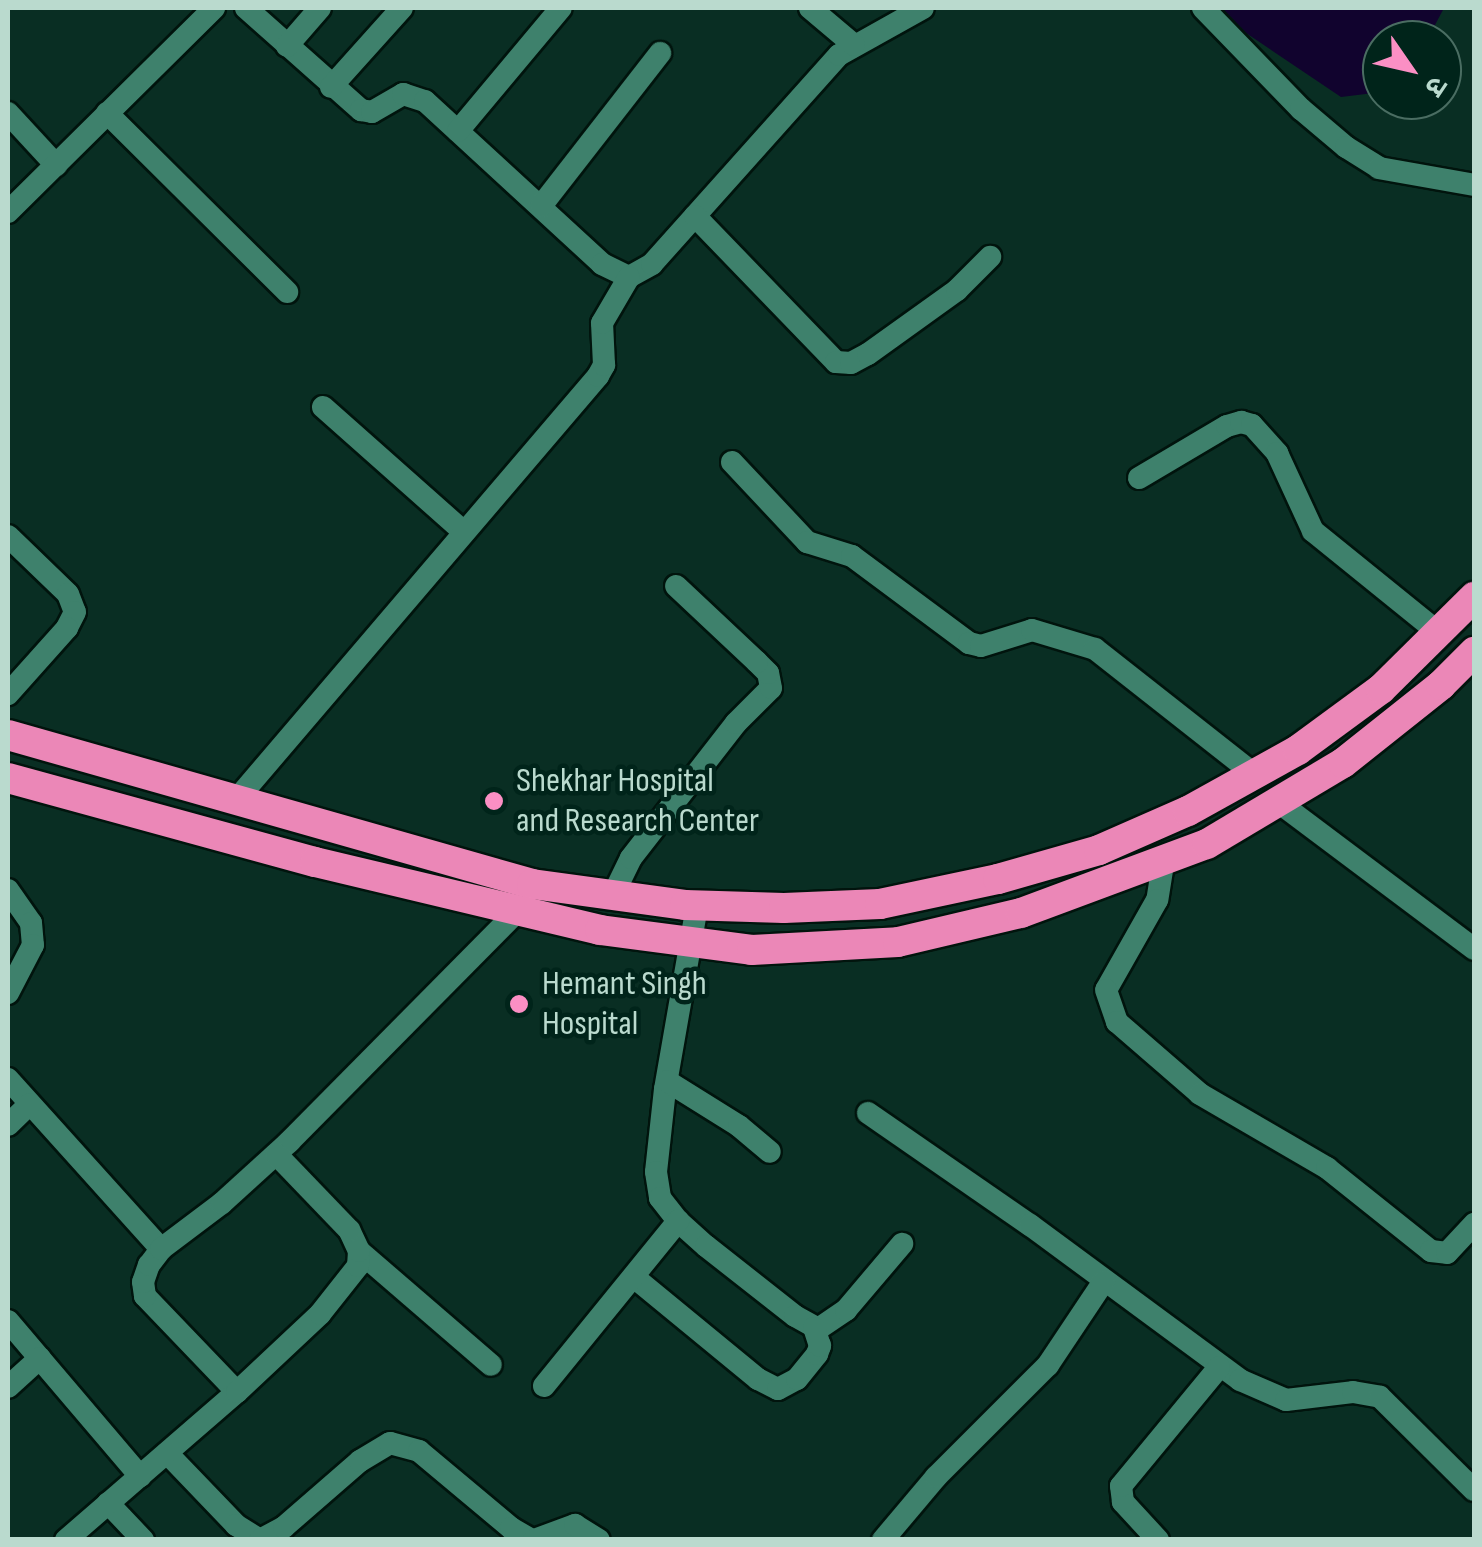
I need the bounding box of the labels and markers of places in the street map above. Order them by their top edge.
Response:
place label: Shekhar Hospital and Research Center [516,760,759,842]
marker: Shekhar Hospital and Research Center [481,788,507,814]
place label: Hemant Singh Hospital [542,963,707,1045]
marker: Hemant Singh Hospital [506,991,532,1017]

